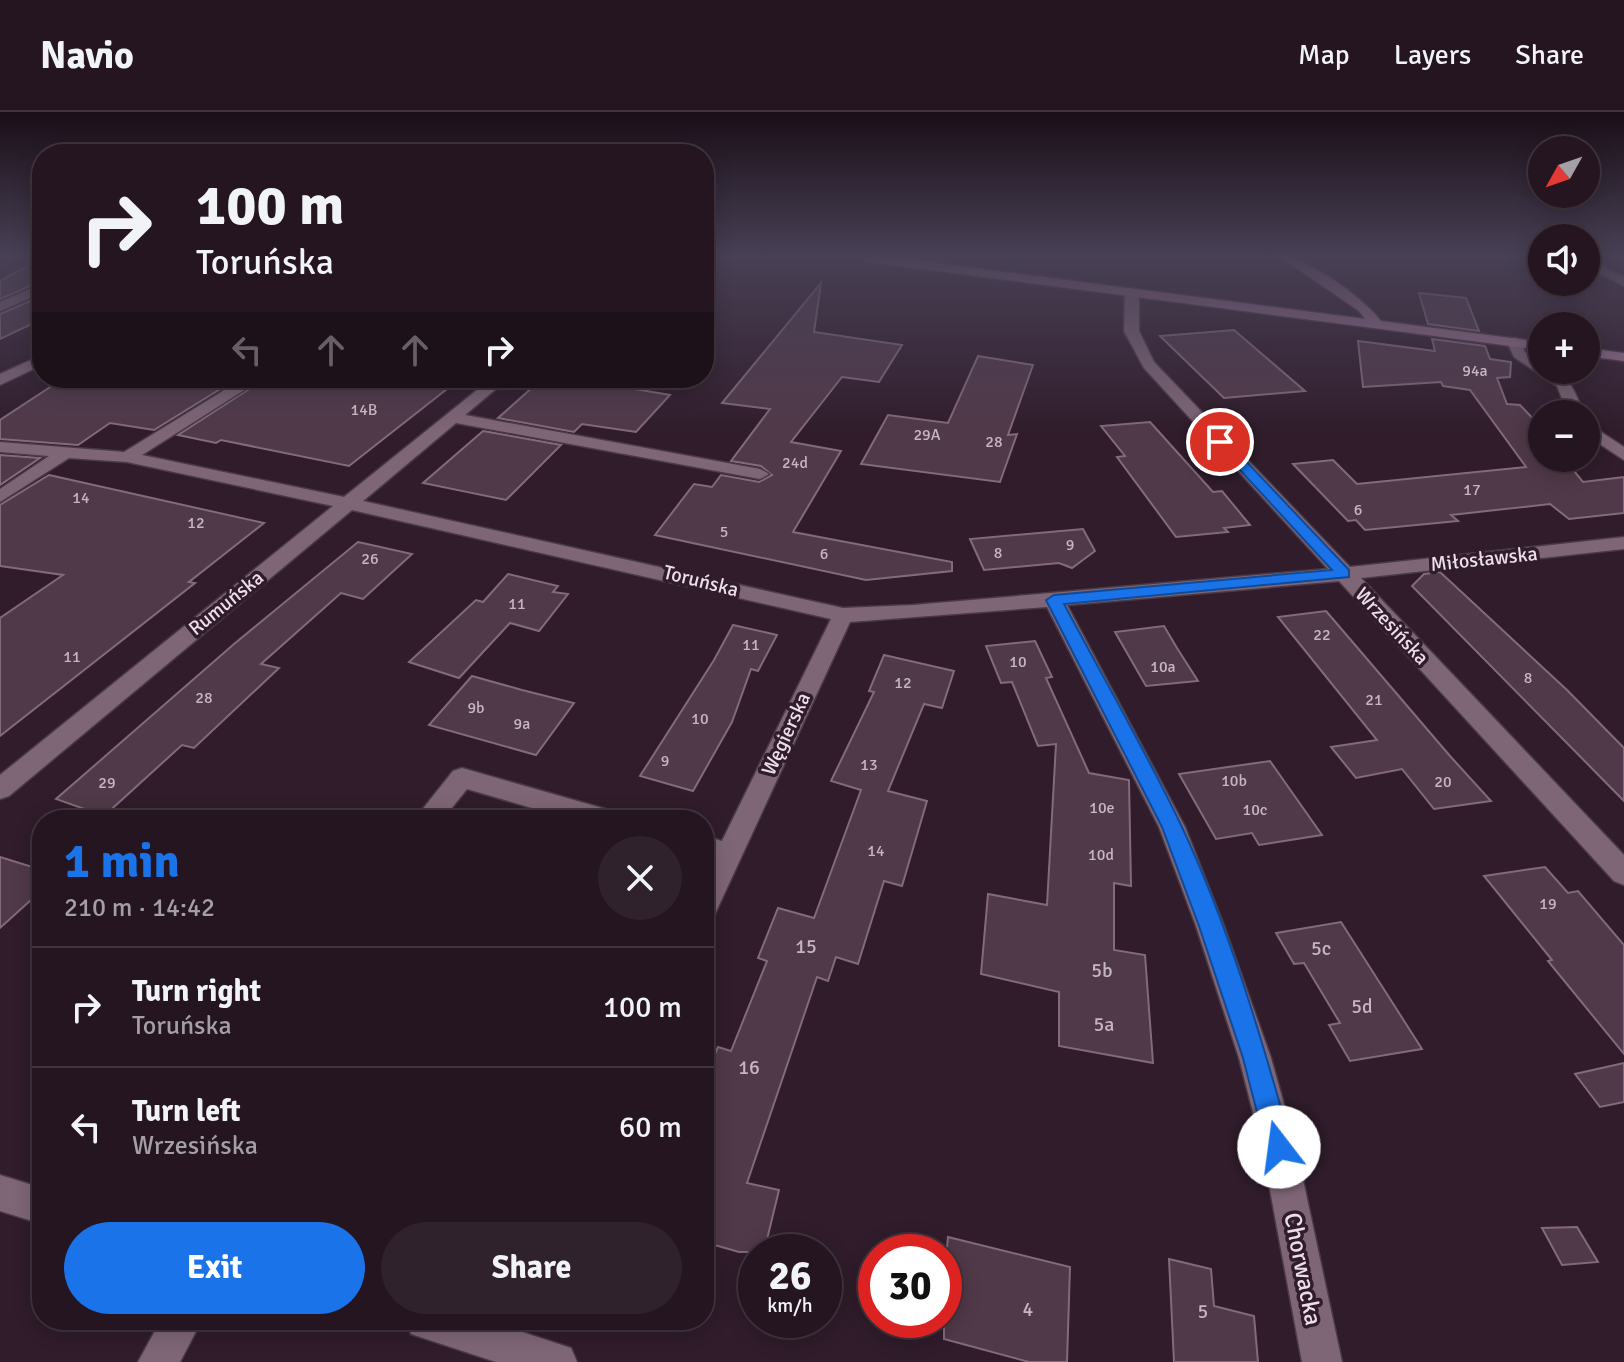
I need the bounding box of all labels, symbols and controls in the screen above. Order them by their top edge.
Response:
text: Navio [40,32,134,79]
text: Map [1298,38,1350,72]
text: Layers [1394,38,1471,72]
text: Share [1515,38,1584,72]
north arrow [1528,136,1600,208]
map controls [1528,136,1600,472]
text: 100 m [196,171,344,240]
icon: right [64,176,168,280]
button: sound [1528,224,1600,296]
text: Toruńska [196,240,334,285]
button: + [1528,312,1600,384]
icon: left [225,328,269,372]
icon: ahead [309,328,353,372]
icon: ahead [393,328,437,372]
icon: right [477,328,521,372]
house number: 94a [1462,361,1488,381]
house number: 14B [351,400,377,420]
button: − [1528,400,1600,472]
pin [1186,408,1254,476]
icon: arrive [1198,420,1242,464]
house number: 29A [913,425,941,445]
house number: 28 [985,432,1003,452]
house number: 24d [782,453,808,473]
house number: 17 [1463,480,1481,500]
house number: 14 [72,488,90,508]
house number: 6 [1354,500,1362,520]
house number: 12 [187,513,205,533]
house number: 5 [720,522,728,542]
house number: 9 [1066,535,1074,555]
street label: Miłosławska [1429,541,1539,577]
house number: 8 [994,543,1002,563]
house number: 6 [820,544,828,564]
house number: 26 [361,549,379,569]
street label: Toruńska [661,560,741,602]
street label: Rumuńska [183,565,269,641]
street label: Wrzesińska [1350,582,1434,670]
house number: 11 [508,594,526,614]
house number: 22 [1313,625,1331,645]
house number: 11 [742,635,760,655]
house number: 11 [63,647,81,667]
house number: 10 [1009,652,1027,672]
house number: 10a [1150,657,1176,677]
house number: 8 [1524,668,1532,688]
house number: 12 [894,673,912,693]
house number: 28 [195,688,213,708]
street label: Węgierska [756,689,816,779]
house number: 21 [1365,690,1383,710]
house number: 9b [467,698,485,718]
house number: 10 [691,709,709,729]
house number: 9a [514,714,530,734]
house number: 9 [661,751,669,771]
house number: 13 [860,755,878,775]
house number: 10b [1221,771,1247,791]
house number: 20 [1434,772,1452,792]
house number: 29 [98,773,116,793]
house number: 10e [1089,798,1115,818]
house number: 10c [1243,800,1267,820]
text: 1 min [64,832,180,891]
button: close [598,836,682,920]
house number: 14 [867,841,885,861]
house number: 10d [1088,845,1114,865]
text: 210 m · 14:42 [64,892,215,924]
house number: 19 [1539,894,1557,914]
house number: 15 [795,934,817,959]
house number: 5c [1311,936,1331,961]
house number: 5b [1091,958,1113,983]
text: Turn right [132,973,261,1010]
icon: right [64,985,108,1029]
text: 100 m [603,989,682,1026]
house number: 5d [1351,994,1373,1019]
text: Toruńska [132,1010,232,1042]
house number: 5a [1094,1012,1114,1037]
house number: 16 [738,1055,760,1080]
text: Turn left [132,1093,241,1130]
icon: left [64,1105,108,1149]
position arrow [1237,1105,1321,1189]
text: 60 m [619,1109,682,1146]
text: Wrzesińska [132,1130,258,1162]
street label: Chorwacka [1277,1210,1329,1328]
button: Exit [64,1222,365,1314]
button: Share [381,1222,682,1314]
speed limit sign: 30 [858,1234,962,1338]
text: 26 [768,1251,812,1301]
text: km/h [767,1293,813,1318]
house number: 4 [1023,1297,1034,1322]
house number: 5 [1198,1299,1208,1324]

